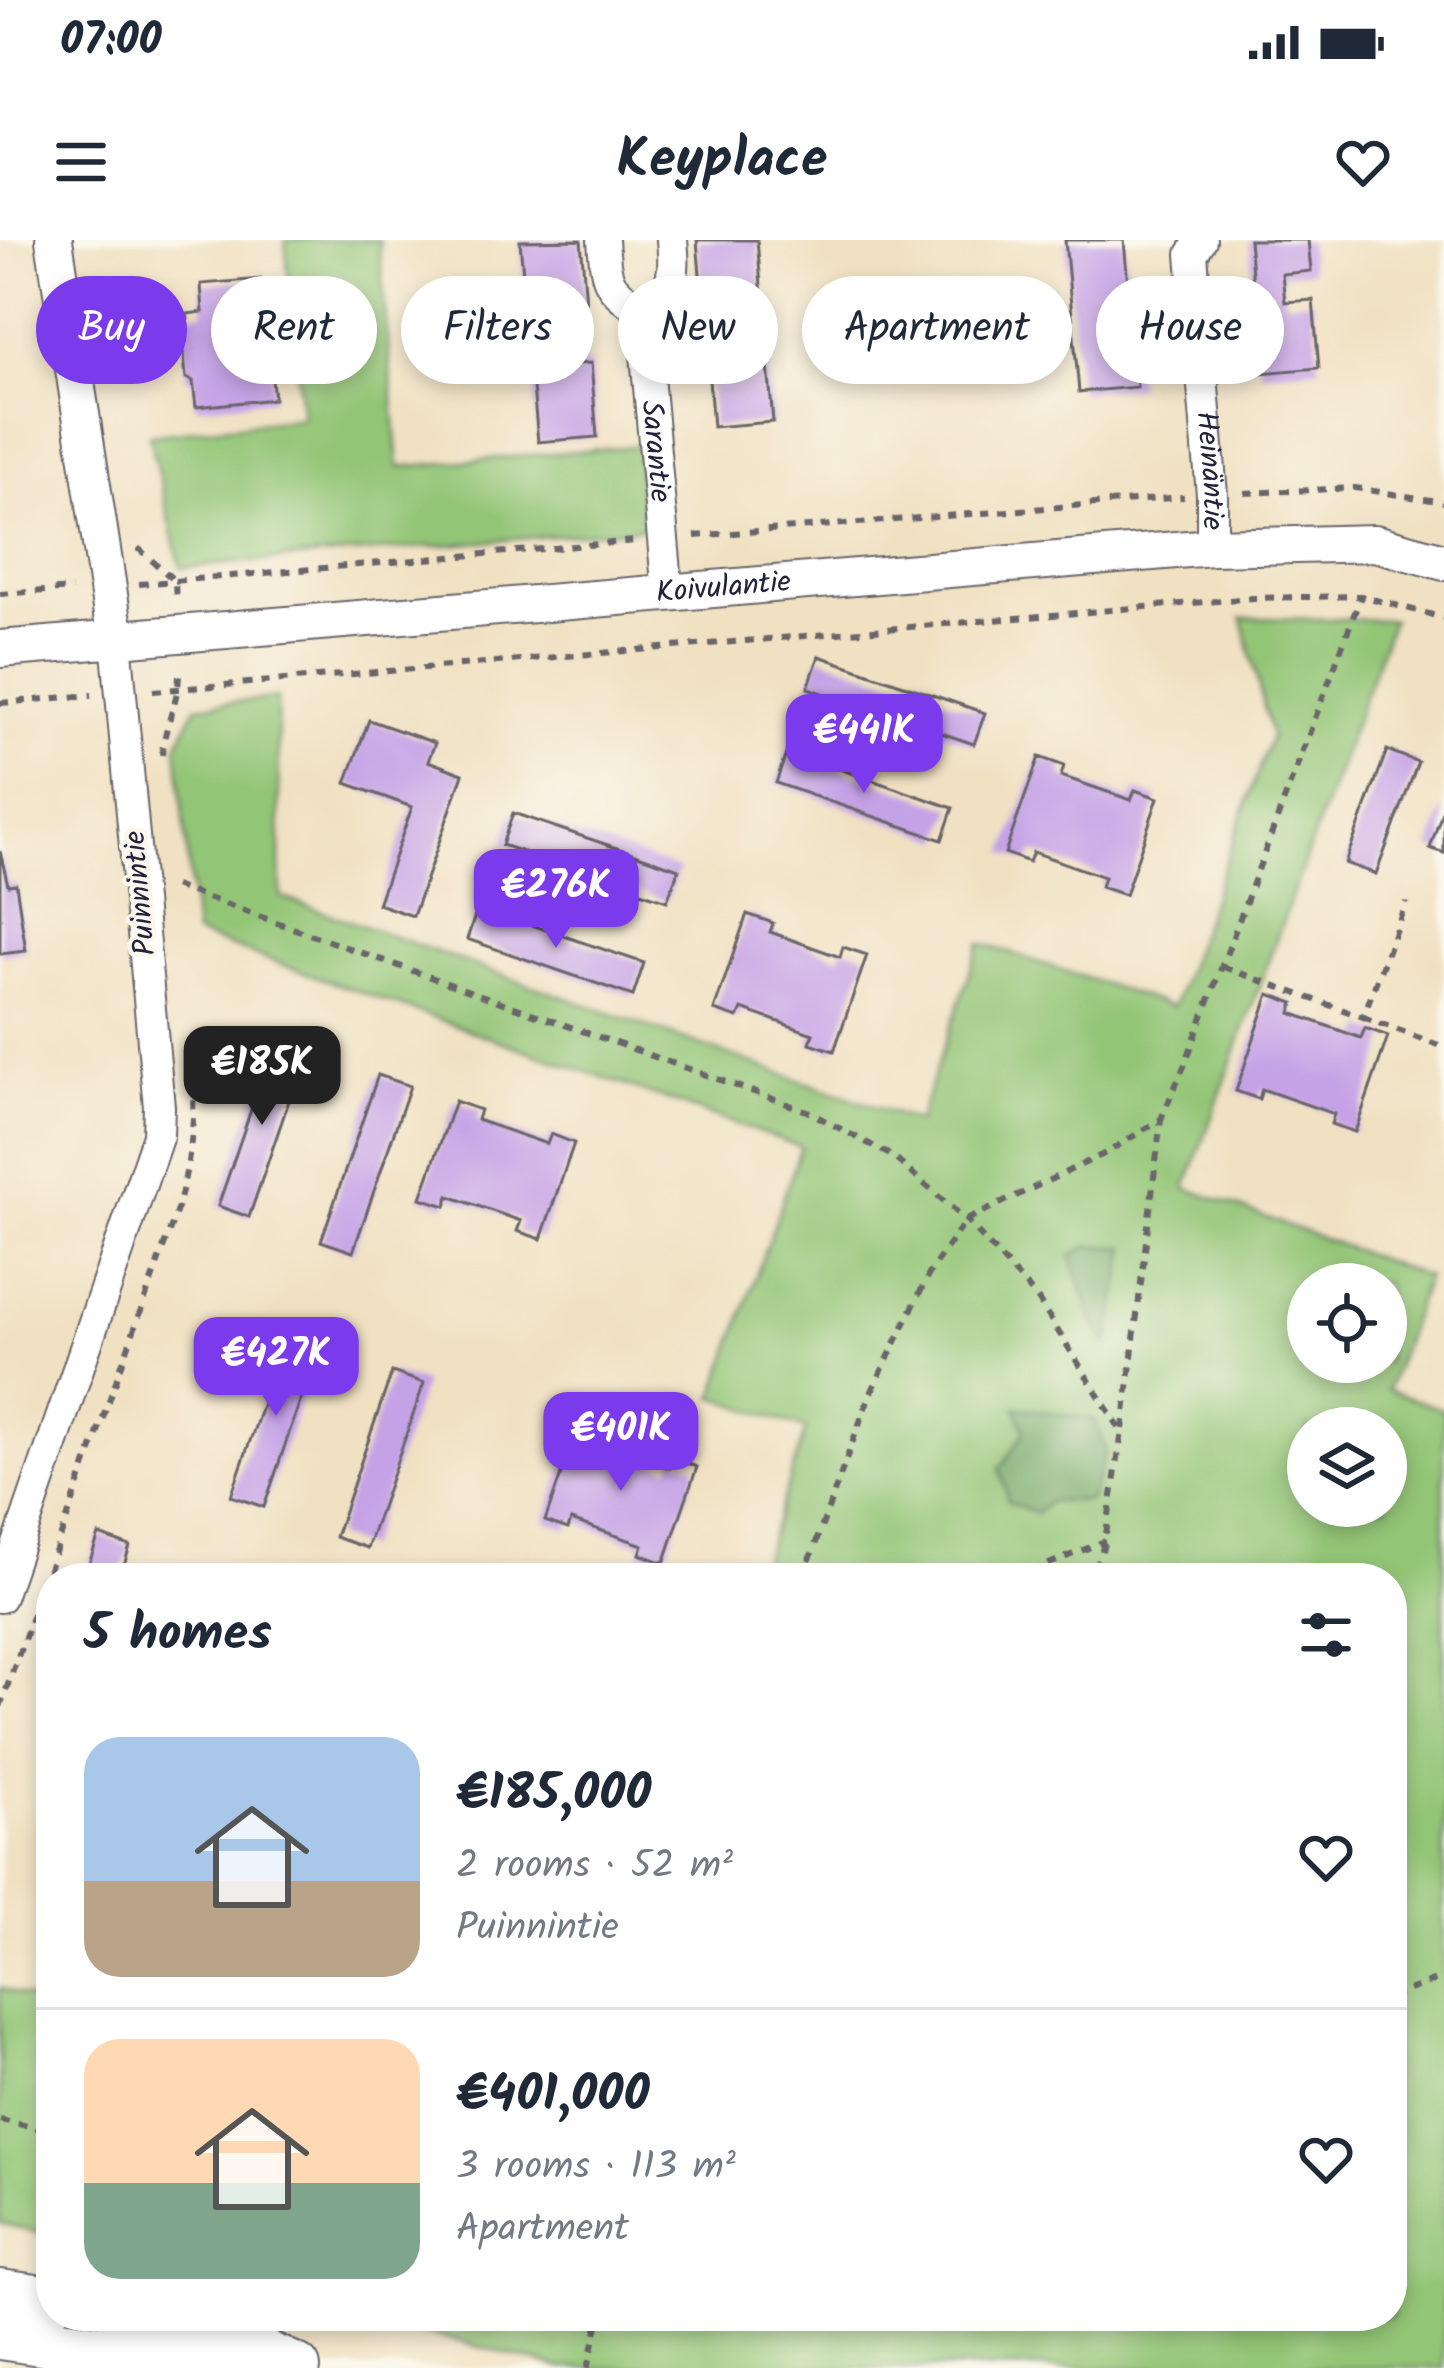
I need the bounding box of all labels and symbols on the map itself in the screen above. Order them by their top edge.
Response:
street label: Sarantie [626,398,683,505]
street label: Heinäntie [1181,409,1236,530]
street label: Koivulantie [654,559,793,618]
pin: €441K [780,694,948,796]
street label: Puinnintie [112,829,170,957]
pin: €276K [472,849,640,951]
pin: €185K [178,1026,346,1128]
pin: €427K [192,1317,360,1419]
pin: €401K [537,1392,705,1494]

